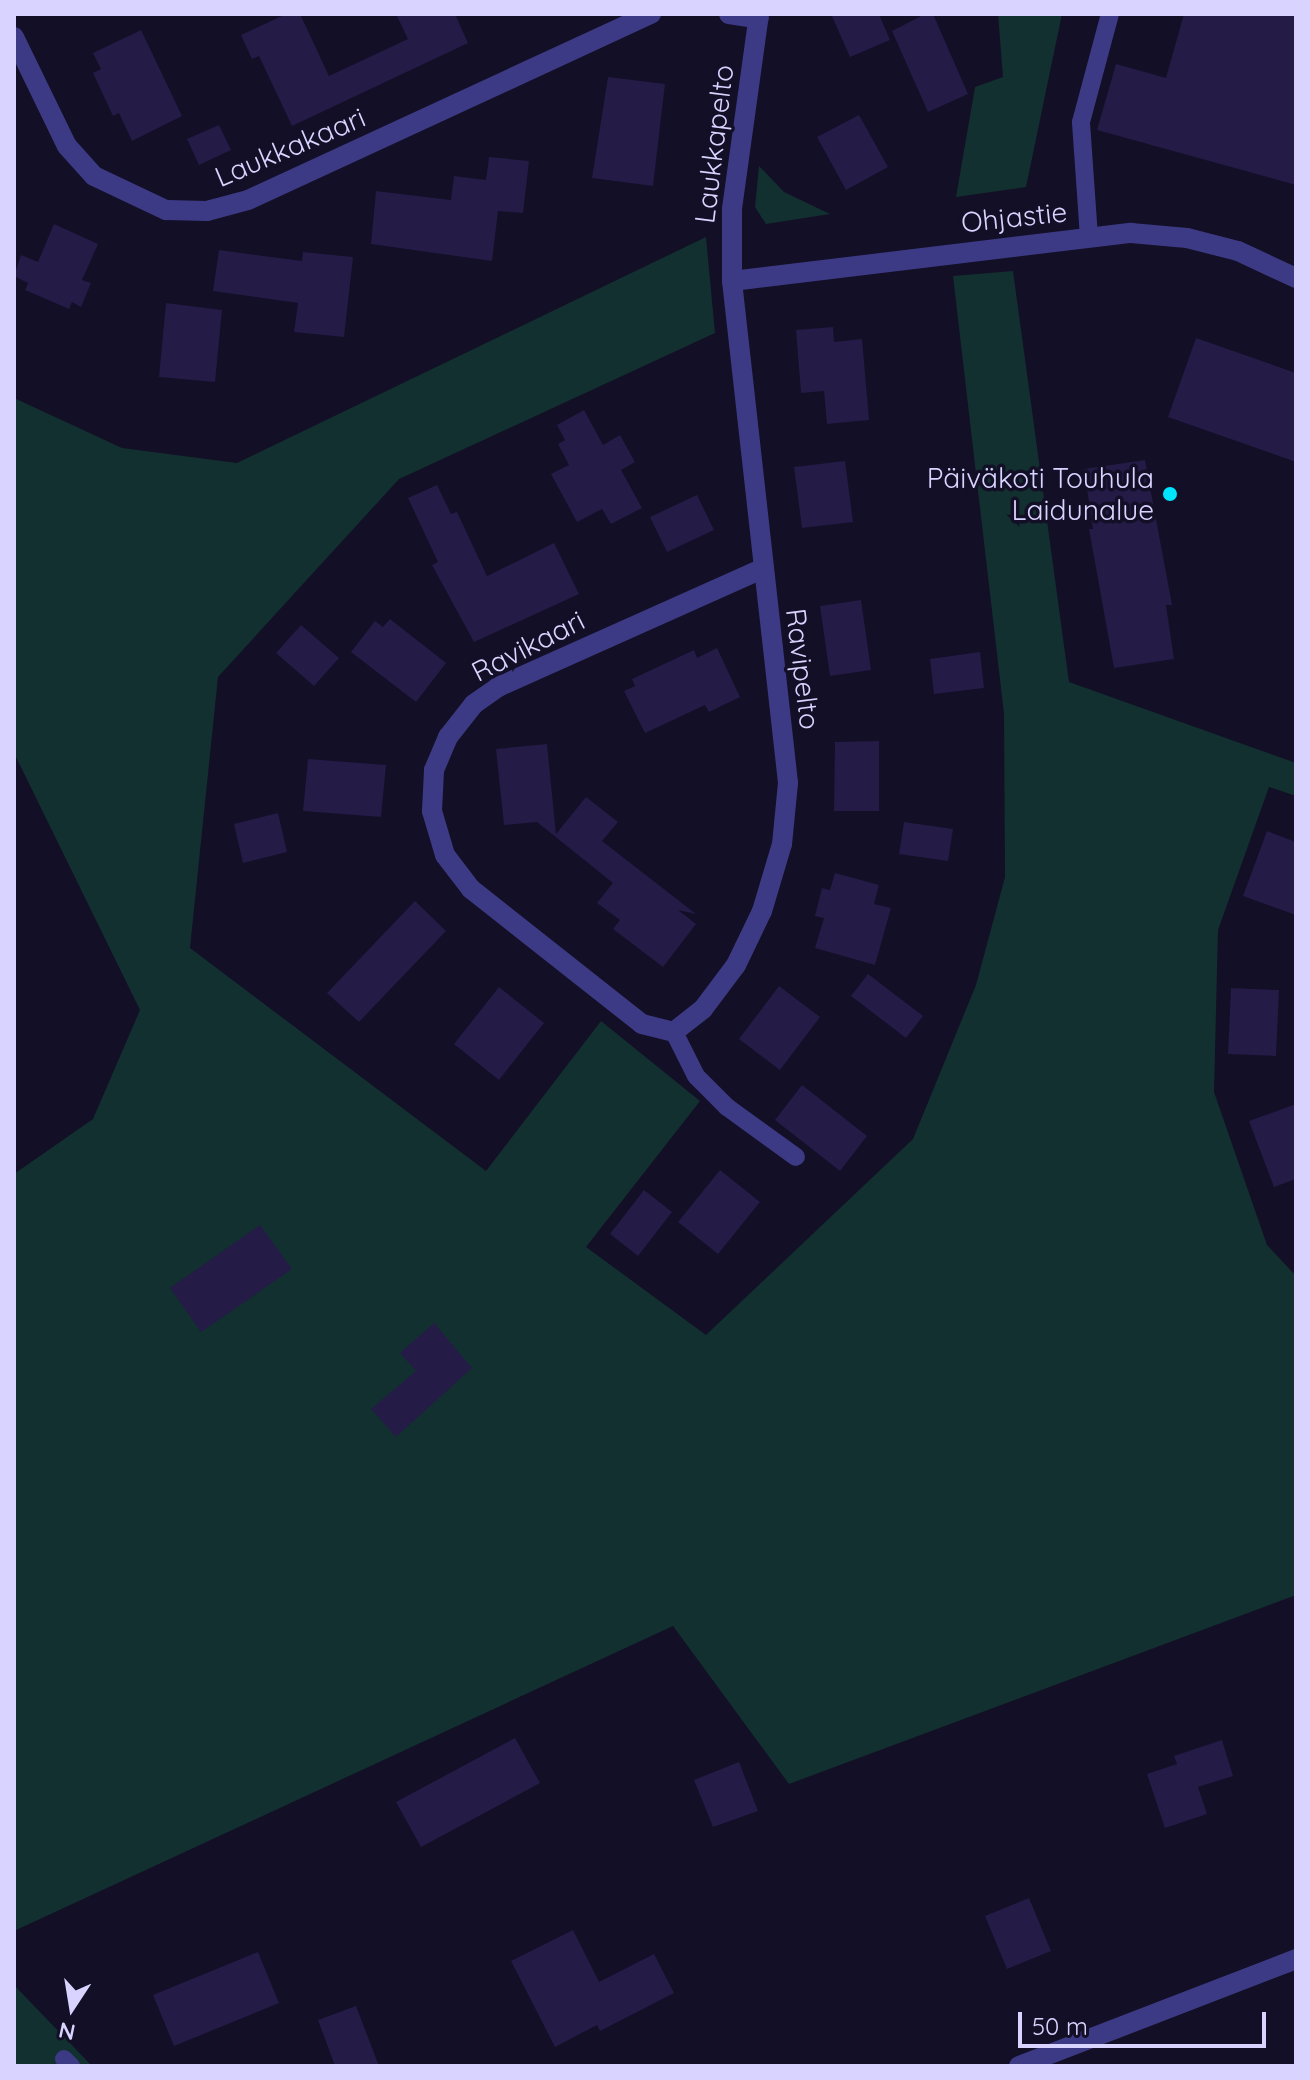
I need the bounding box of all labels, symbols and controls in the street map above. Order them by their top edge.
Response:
street label: Laukkapelto [688,63,740,225]
street label: Laukkakaari [210,100,370,194]
street label: Ohjastie [959,195,1069,239]
place label: Päiväkoti Touhula Laidunalue [927,461,1154,527]
marker: Päiväkoti Touhula Laidunalue [1161,485,1179,503]
street label: Ravikaari [466,603,590,689]
street label: Ravipelto [779,607,827,731]
north arrow [32,1968,112,2048]
scale bar [1022,1996,1270,2046]
text: 50 m [1032,2011,1088,2041]
text: N [56,2016,78,2047]

